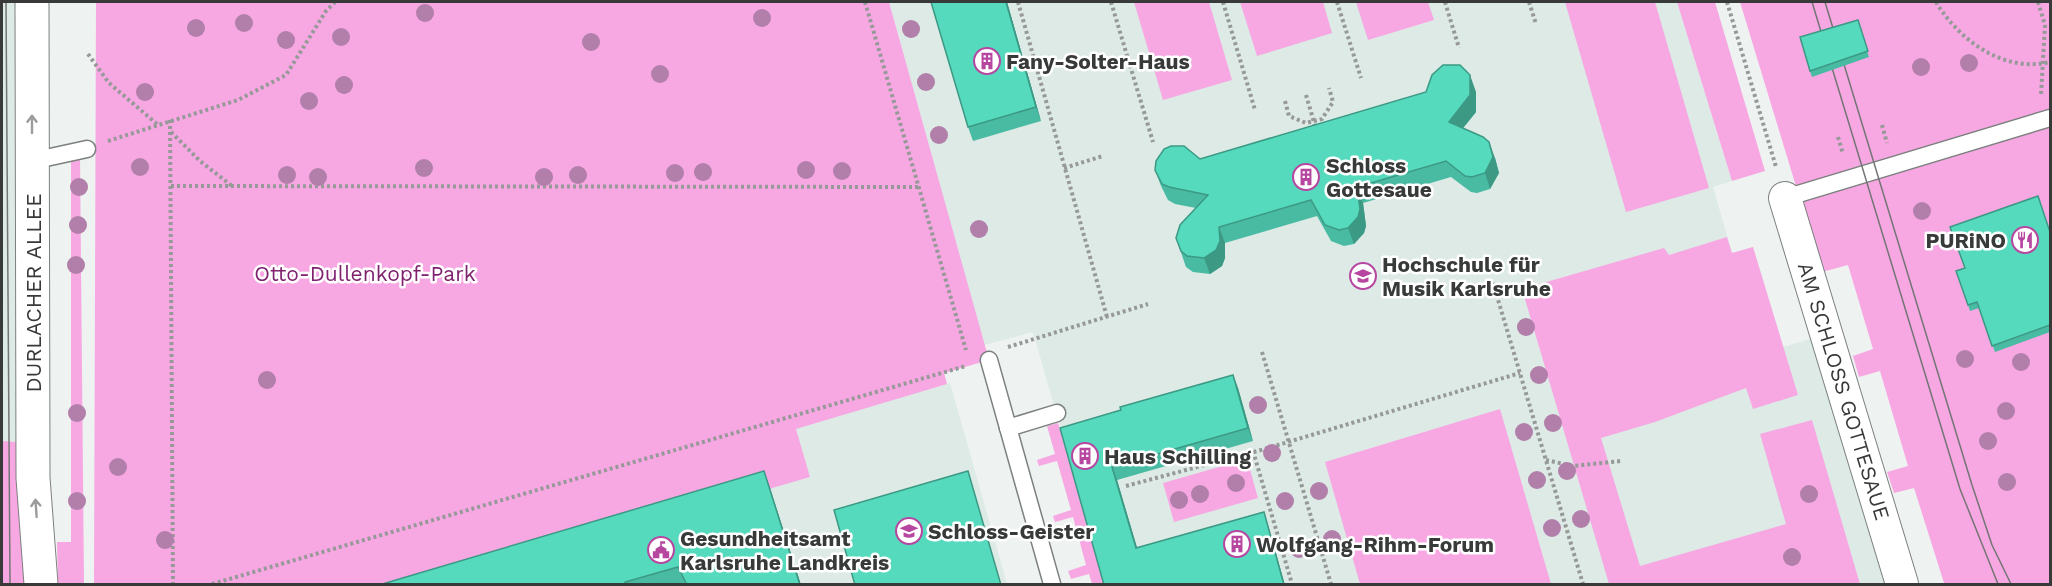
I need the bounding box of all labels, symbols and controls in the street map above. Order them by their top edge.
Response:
building icon: Fany-Solter-Haus [972,46,1002,76]
place label: Fany-Solter-Haus [1006,49,1190,74]
one-way arrow [26,114,38,134]
place label: Schloss Gottesaue [1326,153,1432,202]
building icon: Schloss Gottesaue [1291,162,1321,192]
street label: DURLACHER ALLEE [21,193,46,393]
restaurant icon: PURiNO [2010,225,2040,255]
place label: PURiNO [1925,228,2006,253]
place label: Hochschule für Musik Karlsruhe [1382,252,1551,301]
street label: AM SCHLOSS GOTTESAUE [1793,259,1895,523]
park label: Otto-Dullenkopf-Park [254,261,476,286]
school or university icon: Hochschule für Musik Karlsruhe [1348,261,1378,291]
building icon: Haus Schilling [1070,441,1100,471]
place label: Haus Schilling [1104,444,1251,469]
one-way arrow [30,498,41,518]
school or university icon: Schloss-Geister [894,516,924,546]
place label: Schloss-Geister [928,519,1094,544]
place label: Gesundheitsamt Karlsruhe Landkreis [680,526,889,575]
building icon: Wolfgang-Rihm-Forum [1222,529,1252,559]
place label: Wolfgang-Rihm-Forum [1256,532,1494,557]
public building icon: Gesundheitsamt Karlsruhe Landkreis [646,535,676,565]

